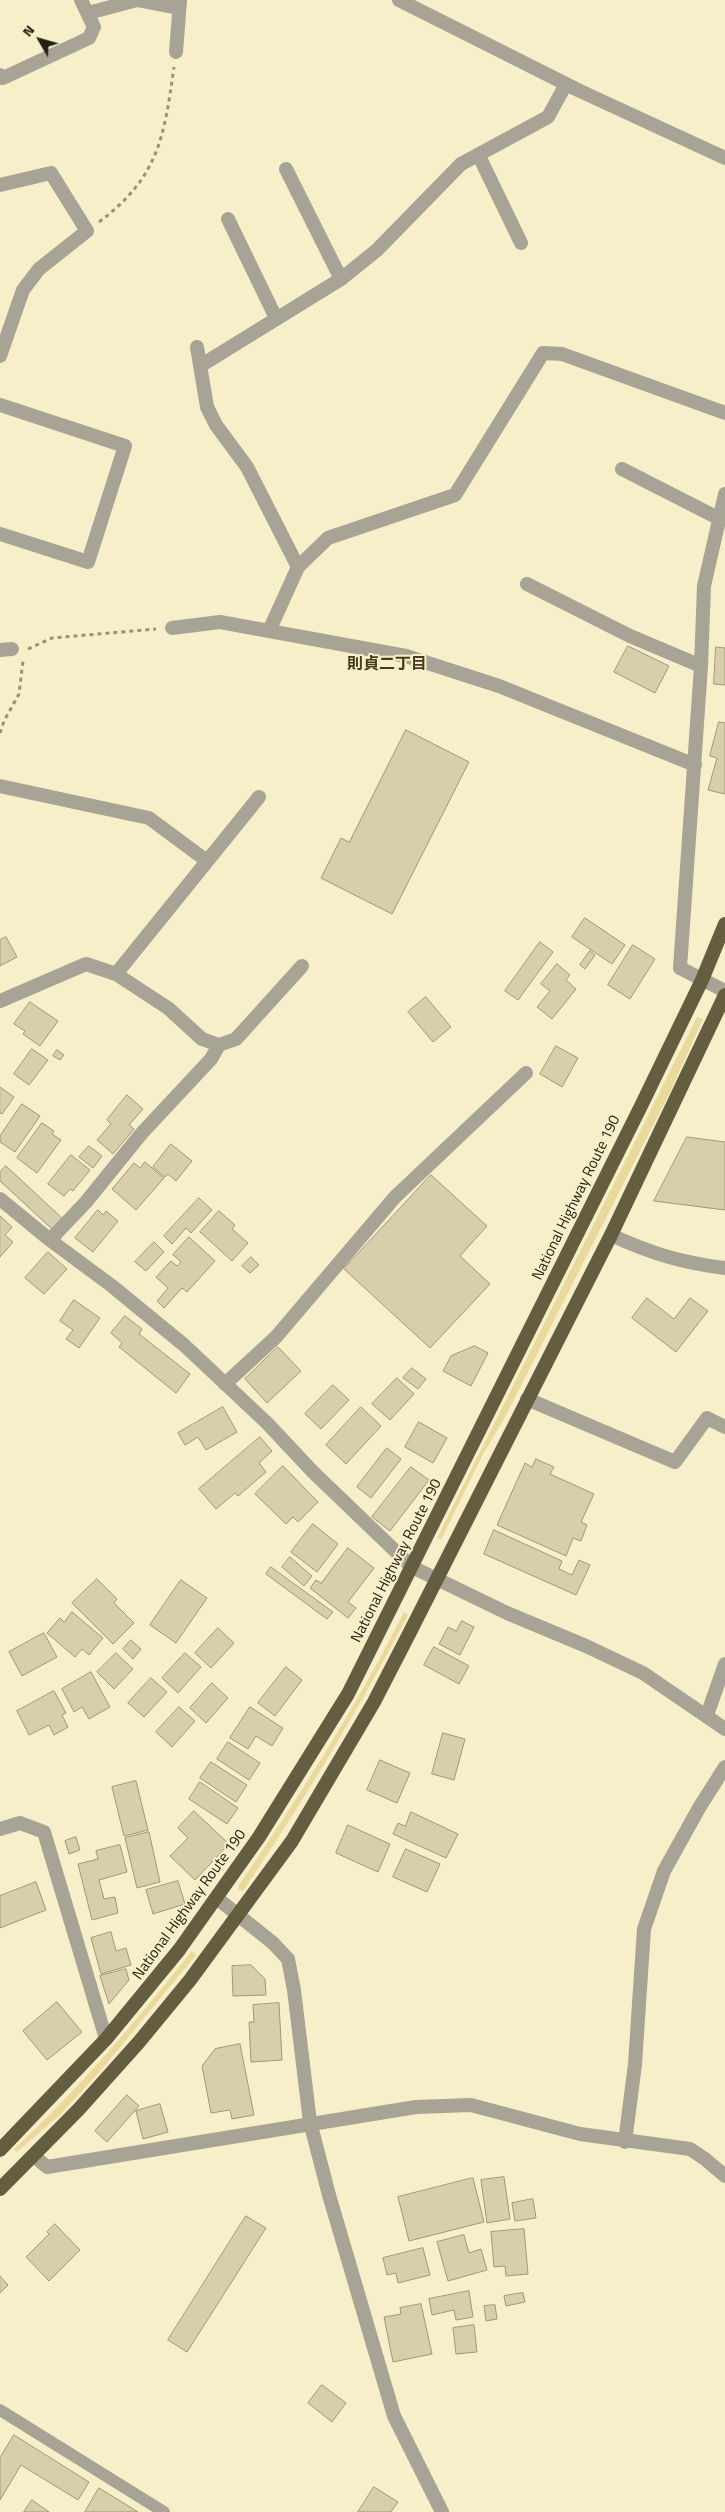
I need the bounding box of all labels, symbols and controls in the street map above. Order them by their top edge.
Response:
north arrow [15,15,65,65]
text: N [17,20,39,41]
district label: 則貞二丁目 [347,655,427,675]
street label: National Highway Route 190 [529,1113,625,1283]
street label: National Highway Route 190 [348,1476,446,1646]
street label: National Highway Route 190 [129,1826,251,1984]

